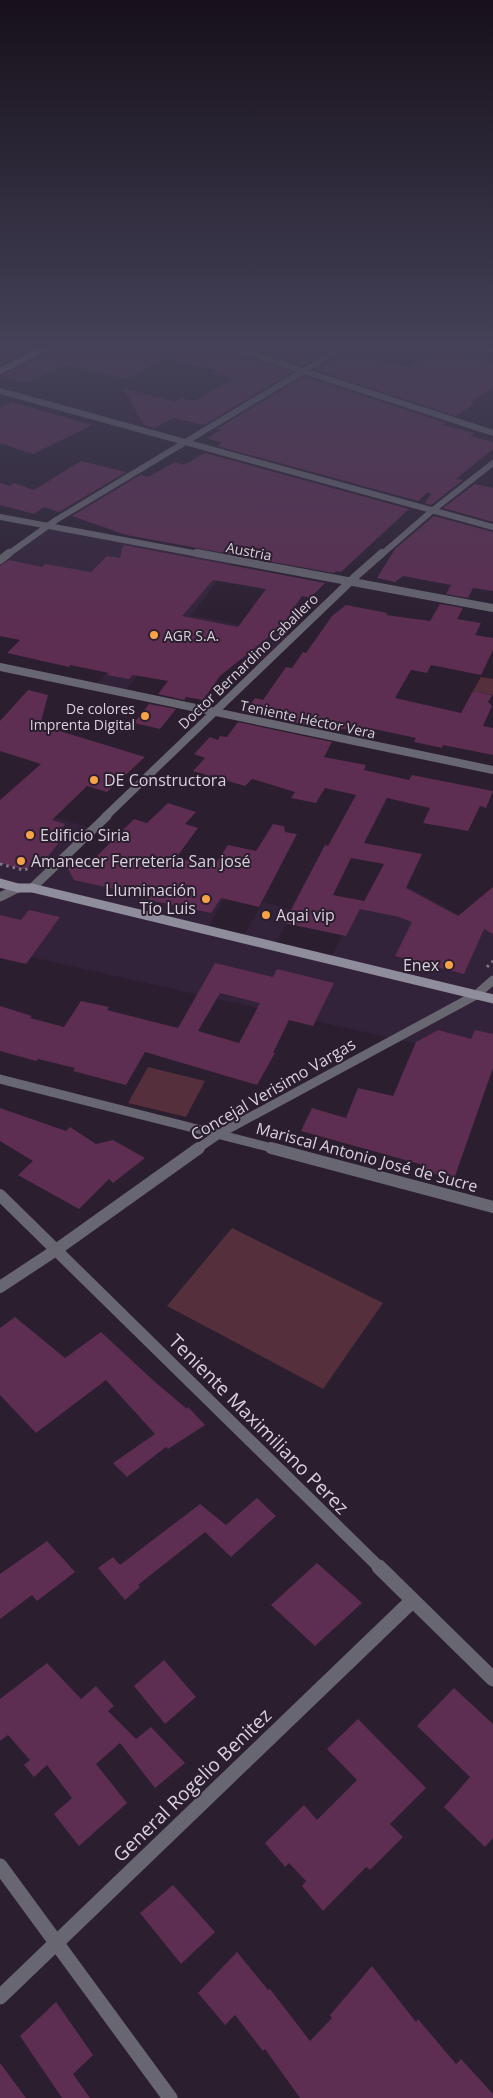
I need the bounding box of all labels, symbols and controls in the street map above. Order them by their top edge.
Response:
street label: Austria [225,537,273,565]
street label: Doctor Bernardino Caballero [174,589,322,733]
place label: AGR S.A. [164,626,219,645]
marker: AGR S.A. [148,629,160,641]
street label: Teniente Héctor Vera [239,695,377,743]
place label: De colores Imprenta Digital [30,699,135,734]
marker: De colores Imprenta Digital [139,710,151,722]
place label: DE Constructora [104,769,226,791]
marker: DE Constructora [88,774,100,786]
place label: Edificio Siria [40,824,130,846]
marker: Edificio Siria [24,829,36,841]
place label: Amanecer Ferretería San josé [31,850,251,872]
marker: Amanecer Ferretería San josé [15,855,27,867]
place label: Lluminación Tío Luis [105,879,196,919]
marker: Lluminación Tío Luis [200,893,212,905]
place label: Aqai vip [276,904,335,926]
marker: Aqai vip [260,909,272,921]
place label: Enex [403,954,440,976]
marker: Enex [443,959,455,971]
street label: Concejal Verisimo Vargas [187,1033,359,1145]
street label: Mariscal Antonio José de Sucre [254,1117,480,1197]
street label: Teniente Maximiliano Perez [163,1328,355,1520]
street label: General Rogelio Benitez [107,1702,277,1868]

